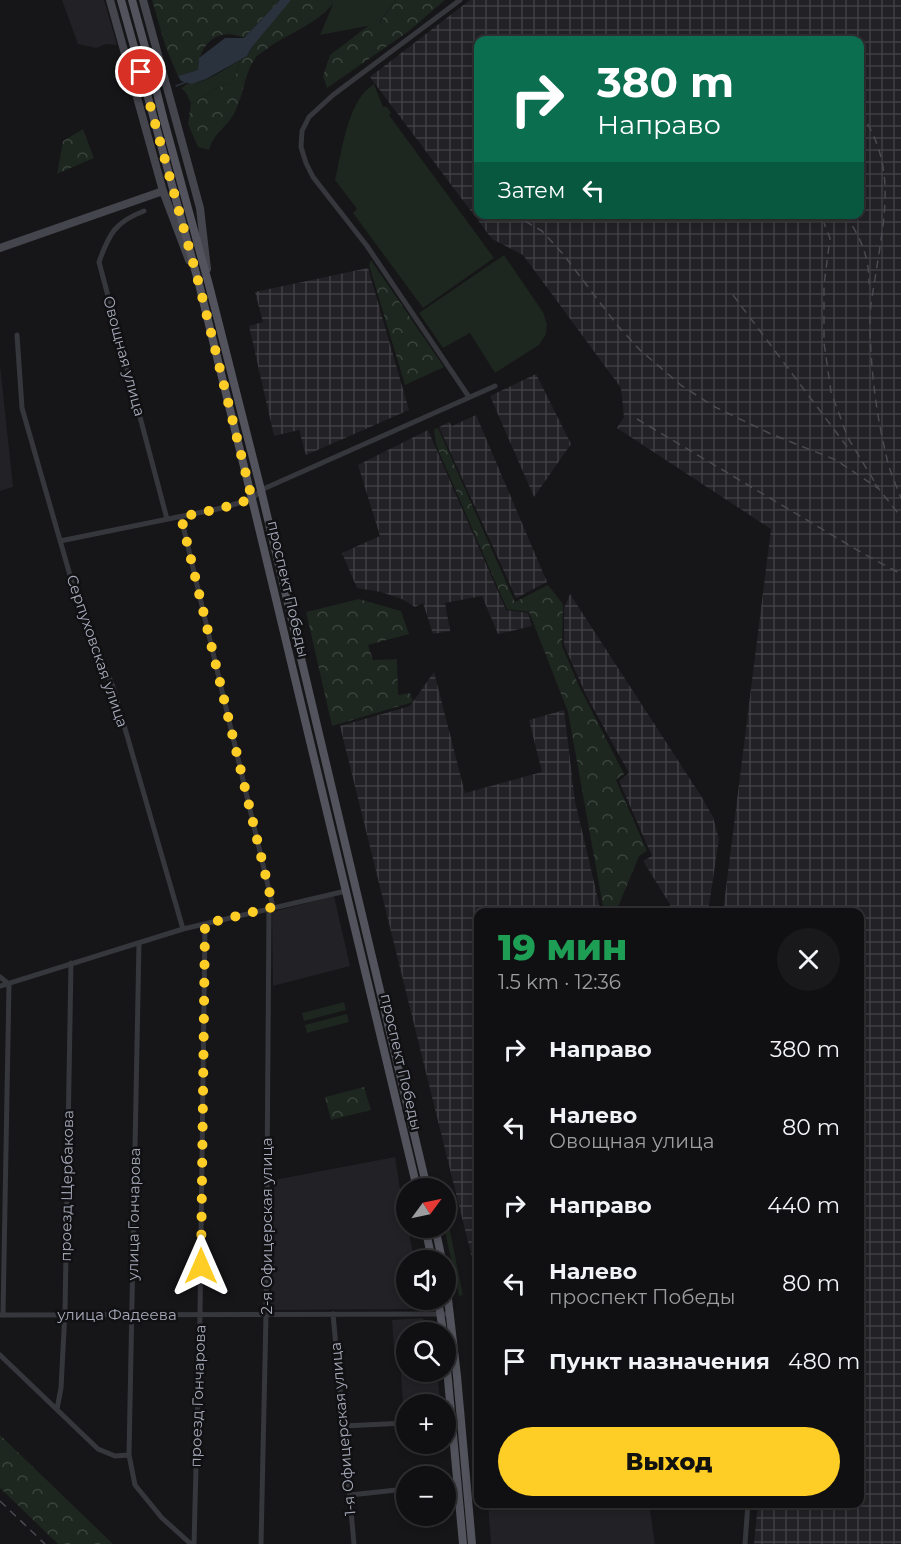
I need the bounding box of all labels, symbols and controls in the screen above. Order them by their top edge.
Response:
pin [115,46,166,97]
icon: arrive [124,55,157,88]
text: 380 m [597,56,734,108]
icon: right [498,60,576,138]
text: Направо [597,108,721,141]
icon: left [577,174,610,207]
text: Затем [498,177,565,204]
street label: Овощная улица [99,293,150,418]
street label: проспект Победы [264,519,313,659]
street label: Серпуховская улица [62,572,133,730]
text: 19 мин [498,925,627,969]
button: close [777,928,840,991]
text: 1.5 km · 12:36 [498,970,621,994]
street label: проспект Победы [377,992,426,1132]
icon: right [498,1033,531,1066]
text: Направо [549,1036,652,1063]
text: 380 m [770,1036,840,1063]
text: Налево [549,1102,637,1129]
street label: проезд Щербакова [56,1110,77,1262]
icon: left [498,1111,531,1144]
text: 80 m [782,1114,840,1141]
text: Овощная улица [549,1129,714,1153]
street label: 2-я Офицерская улица [257,1137,276,1315]
street label: улица Гончарова [123,1148,144,1281]
north arrow [396,1178,456,1238]
map controls [396,1178,456,1526]
icon: right [498,1189,531,1222]
text: Направо [549,1192,652,1219]
text: 440 m [767,1192,840,1219]
position arrow [169,1234,233,1298]
button: sound [396,1250,456,1310]
text: Налево [549,1258,637,1285]
icon: left [498,1267,531,1300]
text: 80 m [782,1270,840,1297]
text: проспект Победы [549,1285,735,1309]
street label: улица Фадеева [56,1305,177,1324]
button: search [396,1322,456,1382]
street label: проезд Гончарова [186,1324,209,1468]
street label: 1-я Офицерская улица [325,1341,360,1517]
icon: arrive [498,1345,531,1378]
text: Пункт назначения [549,1348,770,1375]
text: 480 m [788,1348,860,1375]
button: + [396,1394,456,1454]
button: Выход [498,1427,840,1496]
button: − [396,1466,456,1526]

